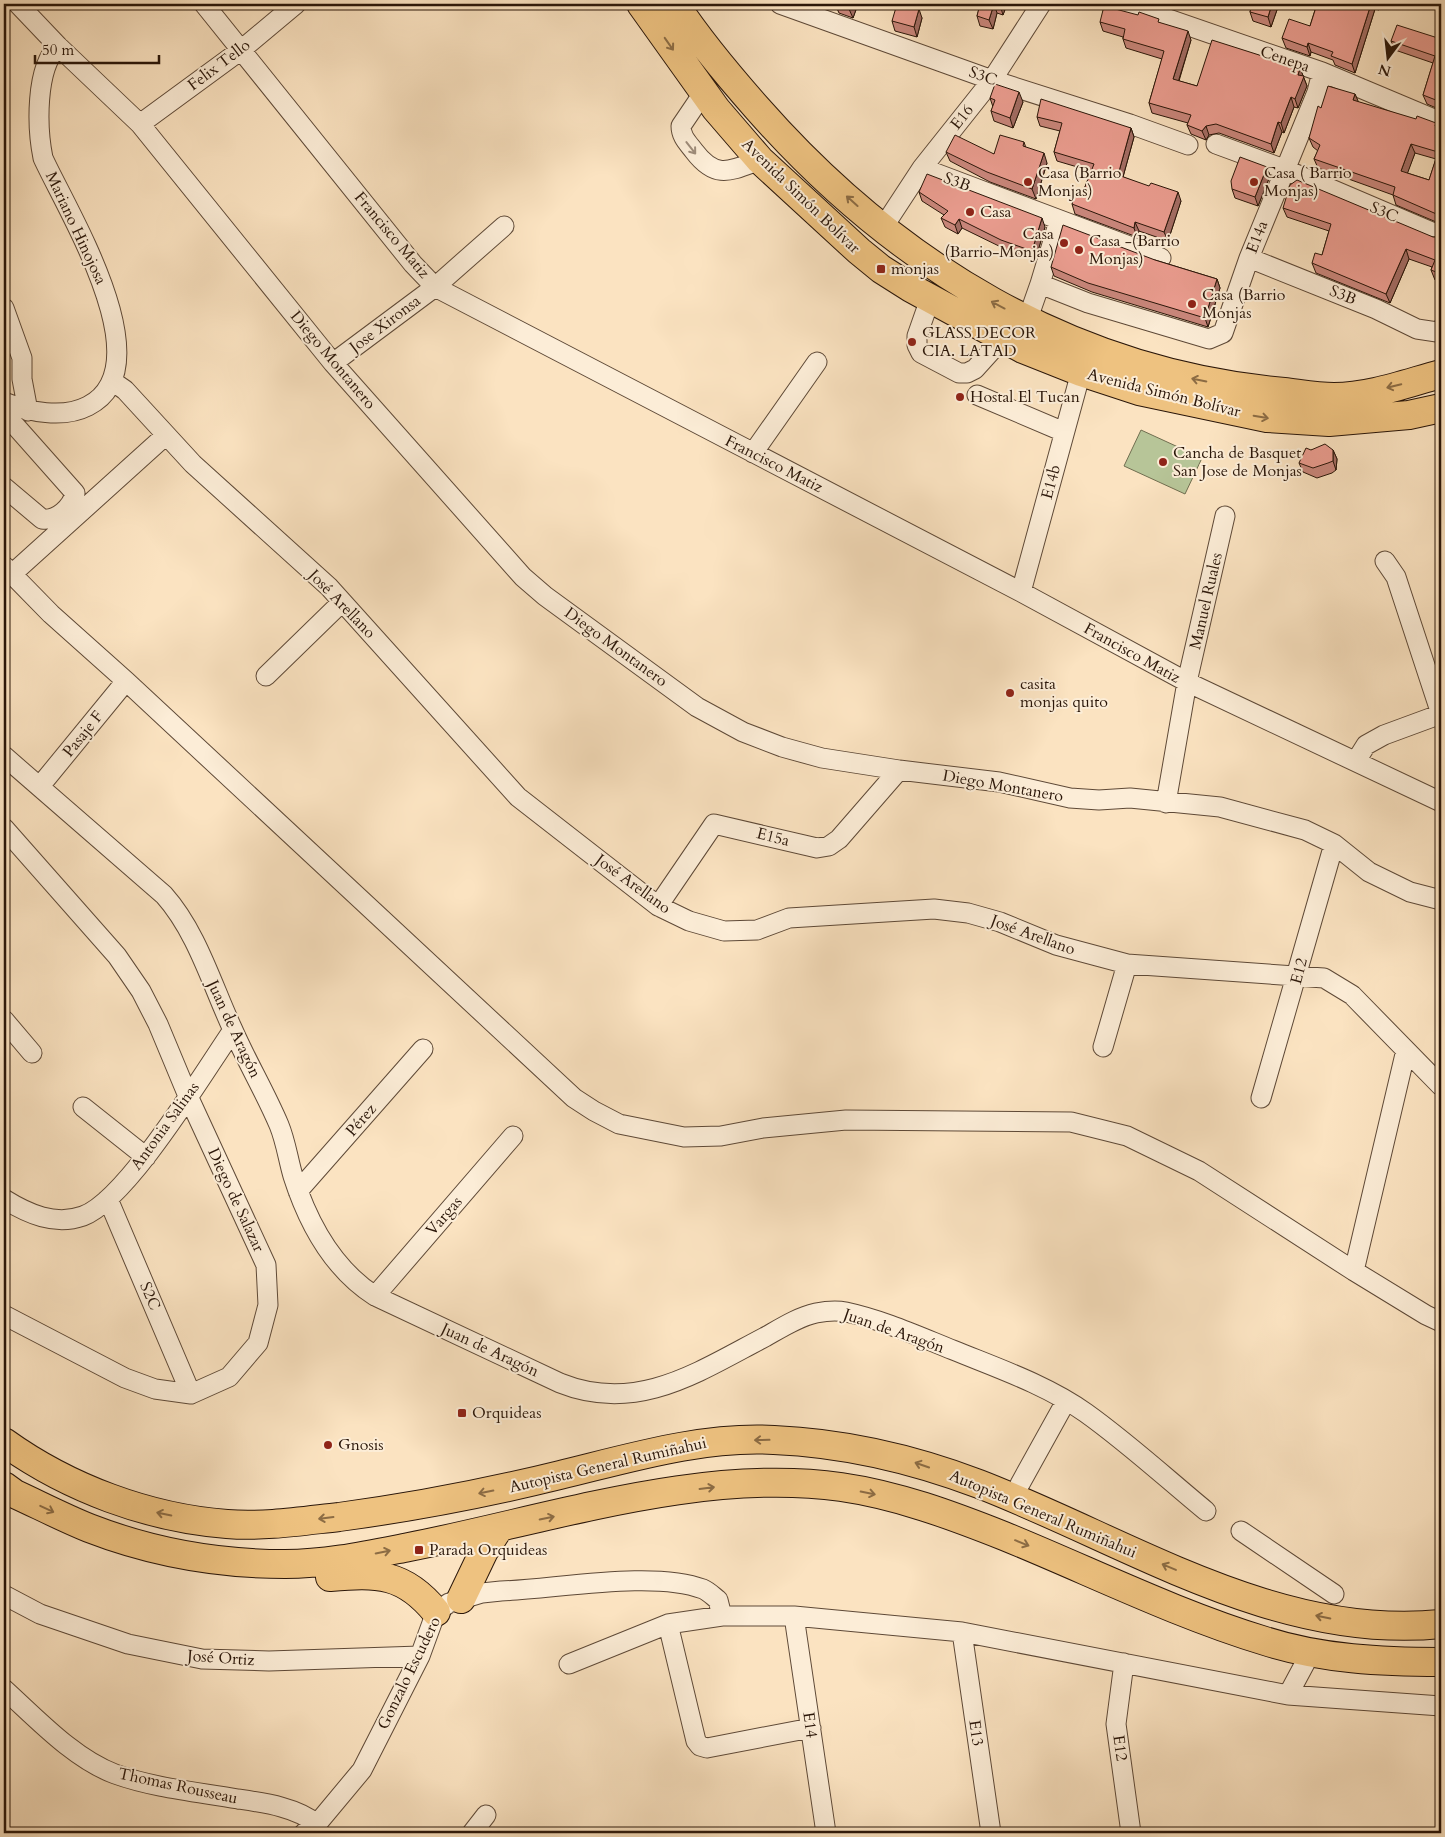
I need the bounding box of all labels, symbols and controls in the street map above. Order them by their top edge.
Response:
scale bar [35,32,159,64]
north arrow [1362,32,1412,82]
street label: Felix Tello [183,34,255,96]
one-way arrow [664,37,674,51]
text: 50 m [42,40,74,60]
street label: Cenepa [1257,40,1313,78]
text: N [1376,59,1393,81]
street label: S3C [966,61,1000,91]
street label: E16 [945,100,979,134]
street label: Avenida Simón Bolívar [737,134,865,259]
one-way arrow [686,141,697,154]
place label: Casa (Barrio Monjas) [1038,162,1122,202]
place label: Casa ( Barrio Monjas) [1264,162,1352,202]
street label: S3B [940,167,974,197]
street label: Mariano Hinojosa [40,168,112,288]
marker: Casa (Barrio Monjas) [1022,176,1034,188]
marker: Casa ( Barrio Monjas) [1248,176,1260,188]
street label: Francisco Matiz [349,187,435,283]
one-way arrow [845,196,858,207]
street label: S3C [1367,196,1401,228]
place label: Casa [980,201,1012,223]
marker: Casa [964,206,976,218]
street label: E14a [1241,217,1273,256]
place label: Casa (Barrio-Monjas) [945,223,1054,263]
place label: Casa -(Barrio Monjas) [1089,230,1180,270]
marker: Casa (Barrio-Monjas) [1058,237,1070,249]
marker: Casa -(Barrio Monjas) [1073,244,1085,256]
place label: monjas [891,258,939,280]
marker: monjas [875,263,887,275]
street label: S3B [1326,280,1360,310]
place label: Casa (Barrio Monjas [1202,284,1286,324]
street label: Jose Xironsa [343,290,425,359]
marker: Casa (Barrio Monjas [1186,298,1198,310]
one-way arrow [991,300,1006,310]
street label: Diego Montanero [285,306,381,414]
place label: GLASS DECOR CIA. LATAD [922,322,1036,362]
marker: GLASS DECOR CIA. LATAD [906,336,918,348]
street label: Avenida Simón Bolívar [1085,363,1243,423]
one-way arrow [1191,375,1207,384]
one-way arrow [1386,382,1402,392]
place label: Hostal El Tucan [970,386,1080,408]
marker: Hostal El Tucan [954,391,966,403]
one-way arrow [1253,413,1269,422]
street label: Francisco Matiz [721,430,827,498]
place label: Cancha de Basquet San Jose de Monjas [1173,442,1302,482]
marker: Cancha de Basquet San Jose de Monjas [1157,456,1169,468]
street label: E14b [1036,462,1066,502]
street label: Manuel Ruales [1184,550,1228,652]
street label: José Arellano [302,563,381,644]
street label: Diego Montanero [560,602,672,692]
street label: Francisco Matiz [1080,617,1184,689]
place label: casita monjas quito [1020,673,1108,713]
marker: casita monjas quito [1004,687,1016,699]
street label: Pasaje F [58,706,108,762]
street label: Diego Montanero [941,765,1065,808]
street label: E15a [754,822,792,852]
street label: José Arellano [589,848,675,919]
street label: José Arellano [986,909,1079,961]
street label: E12 [1285,955,1313,987]
street label: Juan de Aragón [201,975,266,1081]
street label: Antonia Salinas [126,1078,204,1174]
street label: Pérez [341,1099,381,1141]
street label: Diego de Salazar [202,1144,270,1256]
street label: Vargas [421,1192,467,1240]
street label: S2C [134,1279,166,1313]
street label: Juan de Aragón [839,1303,947,1359]
street label: Juan de Aragón [436,1317,542,1382]
place label: Orquideas [472,1402,542,1424]
marker: Orquideas [456,1407,468,1419]
street label: Autopista General Rumiñahui [507,1431,709,1498]
place label: Gnosis [338,1434,384,1456]
one-way arrow [754,1435,770,1444]
marker: Gnosis [322,1439,334,1451]
one-way arrow [914,1459,930,1469]
street label: Autopista General Rumiñahui [946,1464,1141,1564]
one-way arrow [698,1483,714,1493]
one-way arrow [478,1488,494,1498]
one-way arrow [860,1488,876,1498]
one-way arrow [39,1504,54,1514]
one-way arrow [157,1509,173,1518]
one-way arrow [539,1512,555,1522]
one-way arrow [318,1513,334,1523]
place label: Parada Orquideas [429,1539,547,1561]
one-way arrow [1014,1539,1029,1549]
marker: Parada Orquideas [413,1544,425,1556]
one-way arrow [375,1546,391,1556]
one-way arrow [1162,1562,1177,1571]
one-way arrow [1316,1612,1332,1621]
street label: Gonzalo Escudero [372,1613,446,1733]
street label: José Ortiz [185,1645,255,1671]
street label: E14 [797,1710,823,1740]
street label: E13 [963,1718,989,1748]
street label: E12 [1107,1733,1133,1763]
street label: Thomas Rousseau [116,1763,240,1809]

